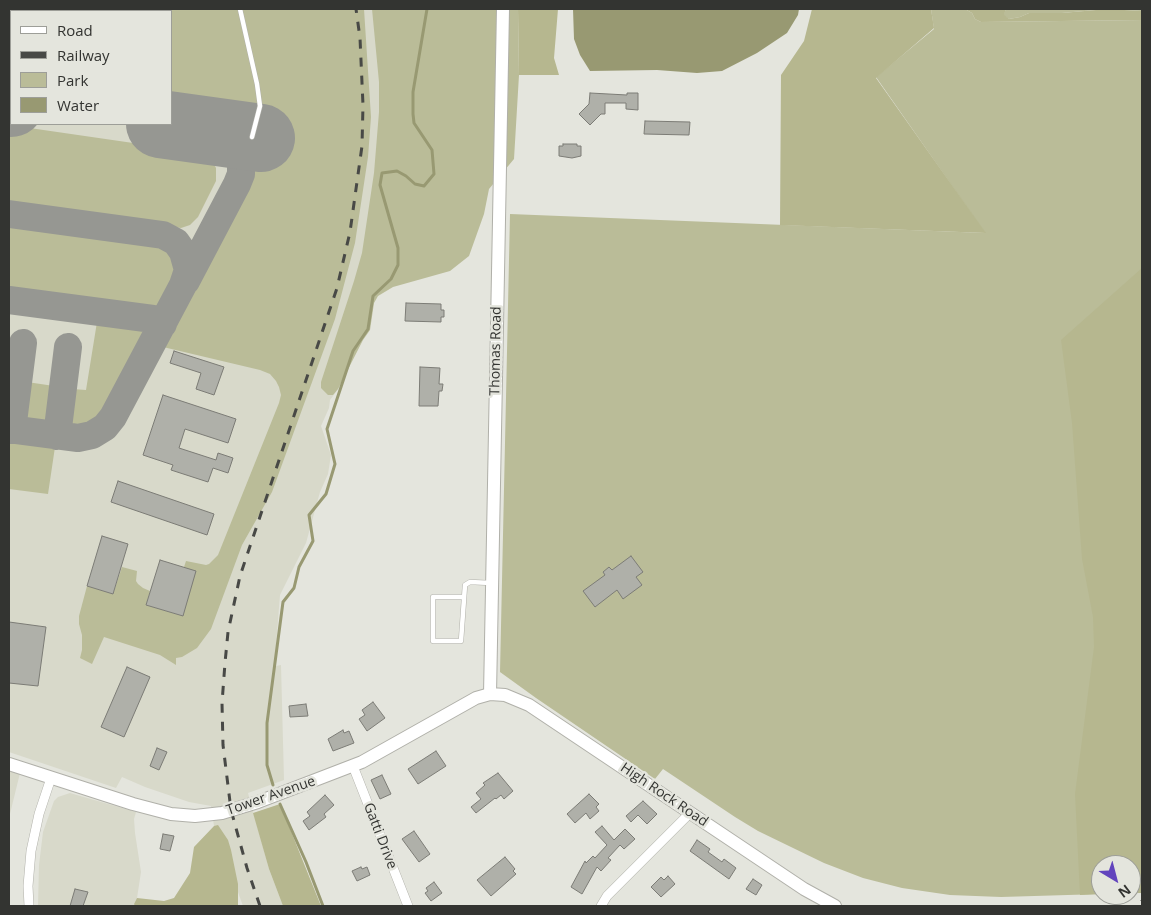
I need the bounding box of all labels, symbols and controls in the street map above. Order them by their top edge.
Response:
legend [10,10,172,125]
text: Road [57,20,93,40]
text: Railway [57,45,110,65]
text: Park [57,70,88,90]
text: Water [57,95,99,115]
street label: Thomas Road [487,306,505,396]
street label: High Rock Road [617,760,711,830]
street label: Tower Avenue [224,773,318,819]
street label: Gatti Drive [360,801,400,871]
north arrow [1091,855,1141,905]
text: N [1114,881,1135,903]

